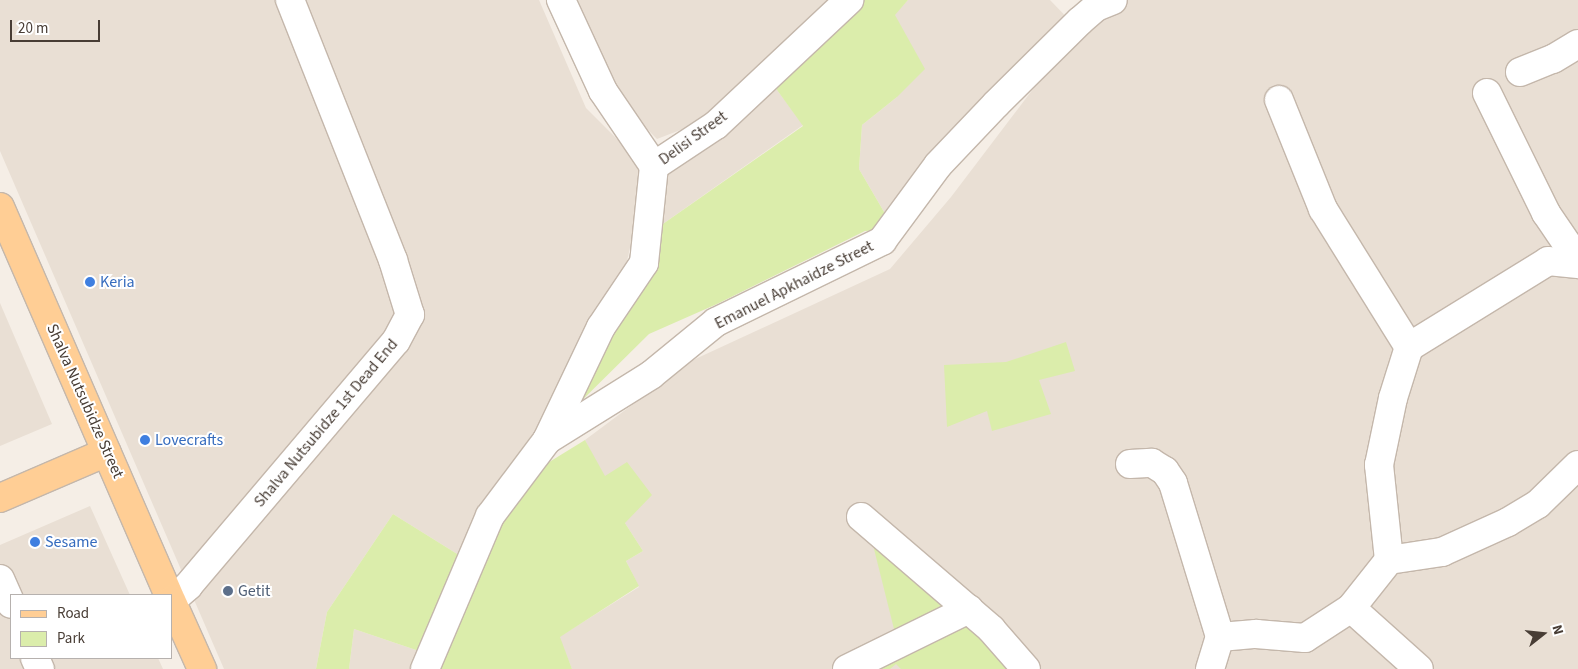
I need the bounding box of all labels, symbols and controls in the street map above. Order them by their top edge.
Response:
scale bar [12,10,102,42]
text: 20 m [18,18,48,39]
street label: Delisi Street [655,107,731,169]
street label: Emanuel Apkhaidze Street [712,237,876,333]
place label: Keria [100,272,135,292]
marker: Keria [84,276,96,288]
street label: Shalva Nutsubidze Street [42,321,128,481]
street label: Shalva Nutsubidze 1st Dead End [250,335,402,511]
place label: Lovecrafts [155,430,223,450]
marker: Lovecrafts [139,434,151,446]
place label: Sesame [45,532,97,552]
marker: Sesame [29,536,41,548]
place label: Getit [238,581,270,601]
marker: Getit [222,585,234,597]
legend [10,594,172,659]
text: Road [57,603,89,624]
north arrow [1518,609,1568,659]
text: N [1547,623,1568,637]
text: Park [57,628,85,649]

